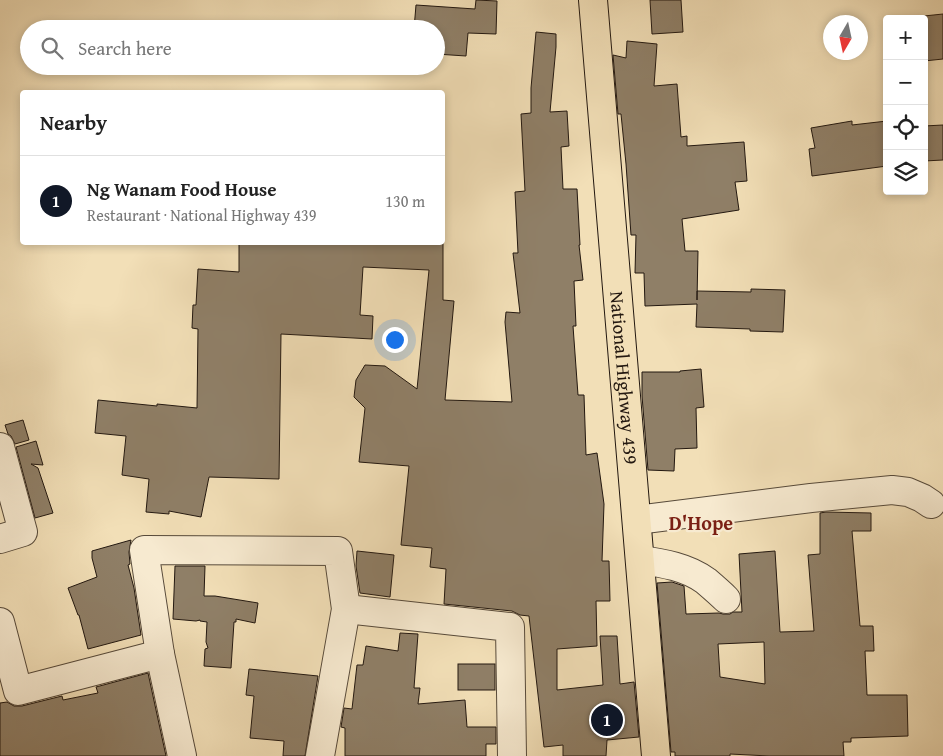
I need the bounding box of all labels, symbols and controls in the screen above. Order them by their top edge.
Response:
north arrow [823,15,868,60]
map controls [883,15,928,195]
button: + [883,15,928,60]
search box [20,20,445,75]
icon: search [38,34,66,62]
text: Search here [78,34,172,62]
button: − [883,60,928,105]
button: locate [883,105,928,150]
text: Nearby [40,107,107,138]
button: layers [883,150,928,195]
text: Ng Wanam Food House [87,175,277,203]
text: 1 [52,189,60,213]
text: 130 m [385,189,425,213]
text: Restaurant · National Highway 439 [87,203,317,227]
street label: National Highway 439 [603,290,646,465]
your location [382,327,408,353]
district label: D'Hope [669,508,733,537]
pin: 1 [591,701,623,739]

